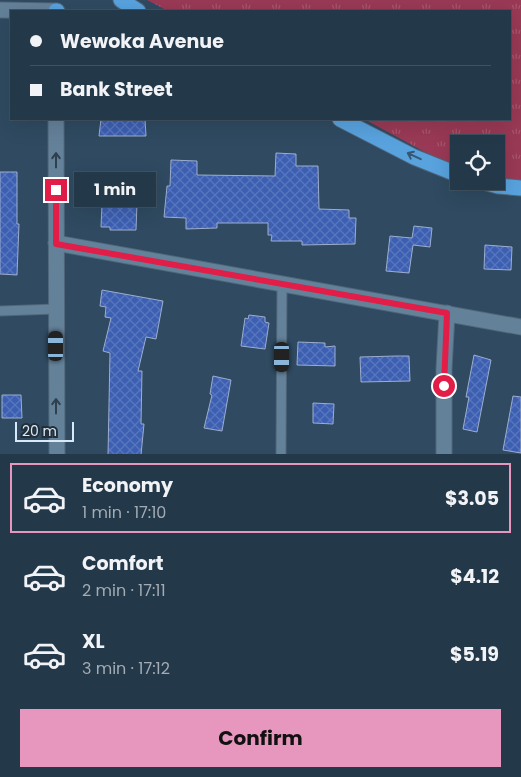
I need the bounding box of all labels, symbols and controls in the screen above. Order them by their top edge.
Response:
text: Wewoka Avenue [60,28,224,55]
text: Bank Street [60,76,173,103]
map controls [450,135,505,190]
button: locate [450,135,505,190]
one-way arrow [407,151,422,161]
one-way arrow [51,152,61,168]
callout: 1 min [74,172,156,208]
text: 1 min [94,178,136,201]
route end [45,179,67,201]
car [48,331,63,361]
car [274,342,289,372]
route start [433,375,455,397]
one-way arrow [51,398,61,414]
scale bar [15,420,74,443]
text: 20 m [22,421,57,441]
text: Economy [82,472,173,499]
icon: car [22,476,67,521]
text: $3.05 [445,485,499,512]
text: 1 min · 17:10 [82,501,166,524]
text: Comfort [82,550,164,577]
icon: car [22,554,67,599]
text: $4.12 [450,563,499,590]
text: 2 min · 17:11 [82,579,166,602]
text: XL [82,628,105,655]
icon: car [22,632,67,677]
text: $5.19 [450,641,499,668]
text: 3 min · 17:12 [82,657,170,680]
button: Confirm [20,709,501,767]

